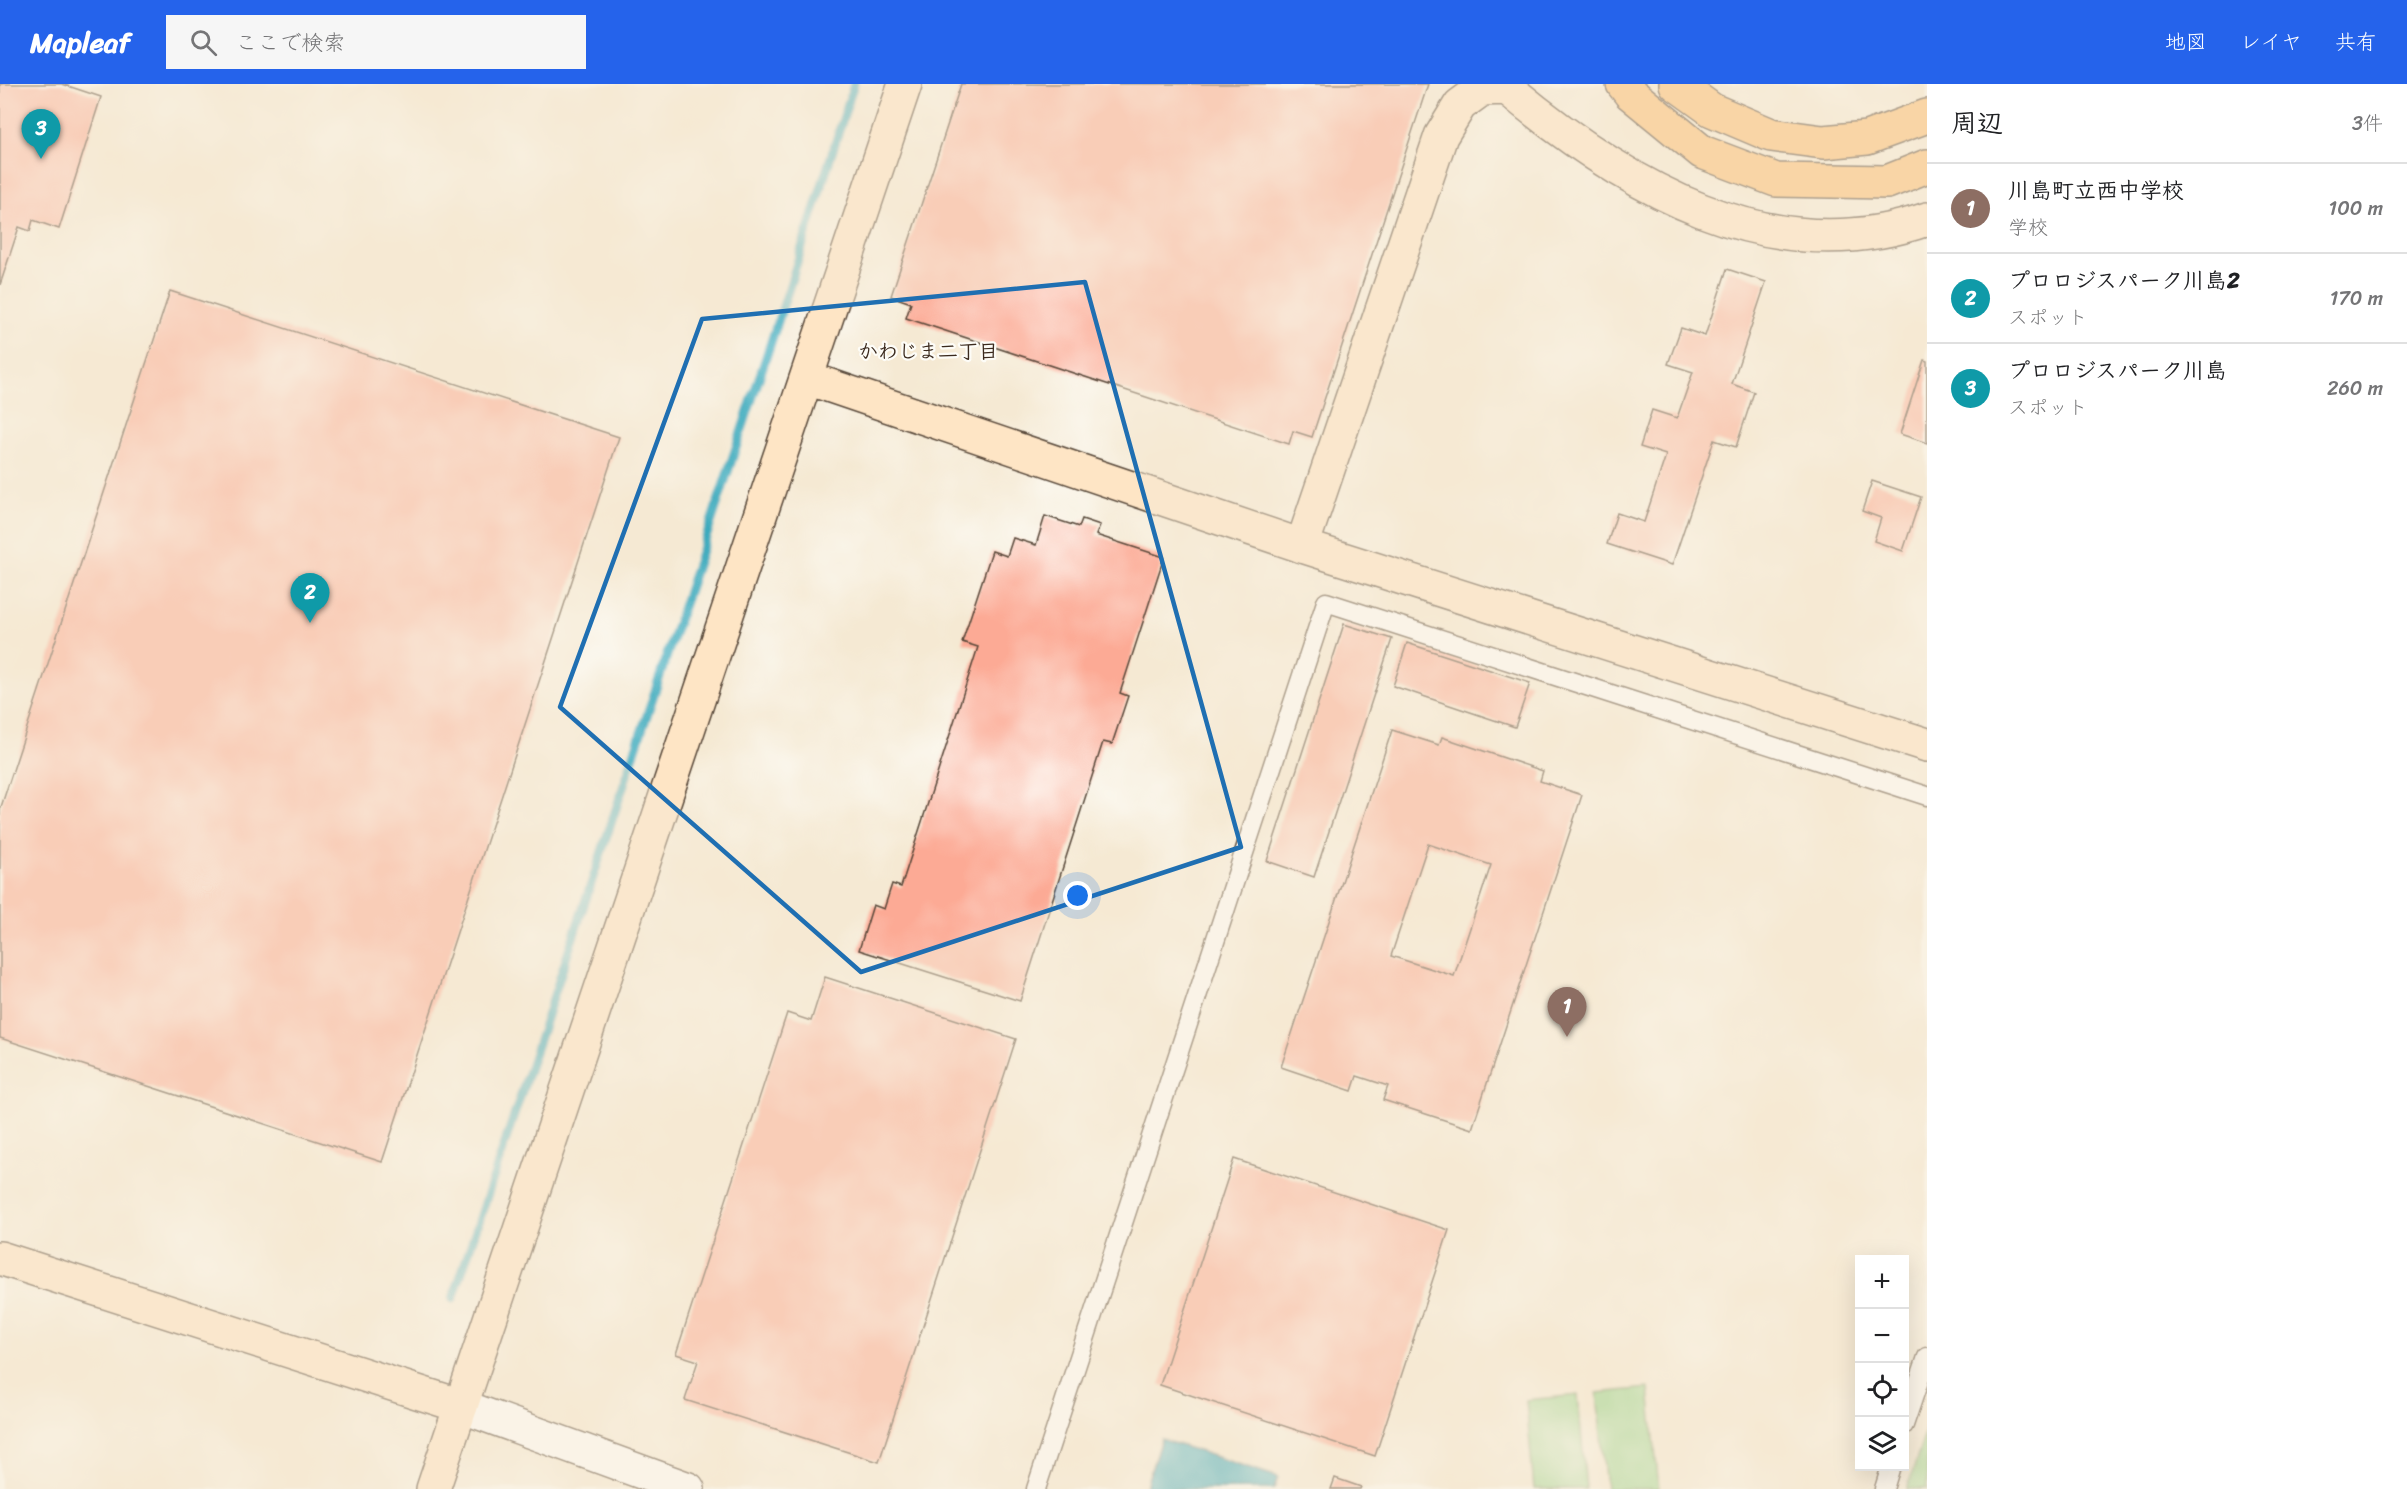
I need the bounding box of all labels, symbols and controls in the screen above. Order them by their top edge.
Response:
search box [166,15,586,69]
text: Mapleaf [30,18,130,67]
text: ここで検索 [235,23,345,62]
text: 地図 [2165,23,2207,61]
text: レイヤ [2240,23,2302,61]
text: 共有 [2335,23,2377,61]
icon: search [187,26,220,59]
text: 周辺 [1951,100,2003,146]
text: 3件 [2352,106,2383,141]
pin: 3 [22,110,60,159]
text: 川島町立西中学校 [2008,171,2184,210]
text: 1 [1966,191,1975,226]
text: 100 m [2329,191,2383,226]
text: 学校 [2008,210,2048,245]
text: プロロジスパーク川島2 [2008,261,2240,300]
text: 2 [1965,281,1976,316]
text: 170 m [2330,281,2383,316]
text: スポット [2008,300,2088,335]
district label: かわじま二丁目 [858,334,998,369]
text: プロロジスパーク川島 [2008,351,2227,390]
text: 3 [1965,371,1976,406]
text: 260 m [2327,371,2383,406]
text: スポット [2008,390,2088,425]
pin: 2 [290,574,330,623]
your location [1063,881,1092,910]
pin: 1 [1548,988,1586,1037]
map controls [1855,1255,1909,1471]
button: + [1855,1255,1909,1309]
button: − [1855,1309,1909,1363]
button: locate [1855,1363,1909,1417]
button: layers [1855,1417,1909,1471]

